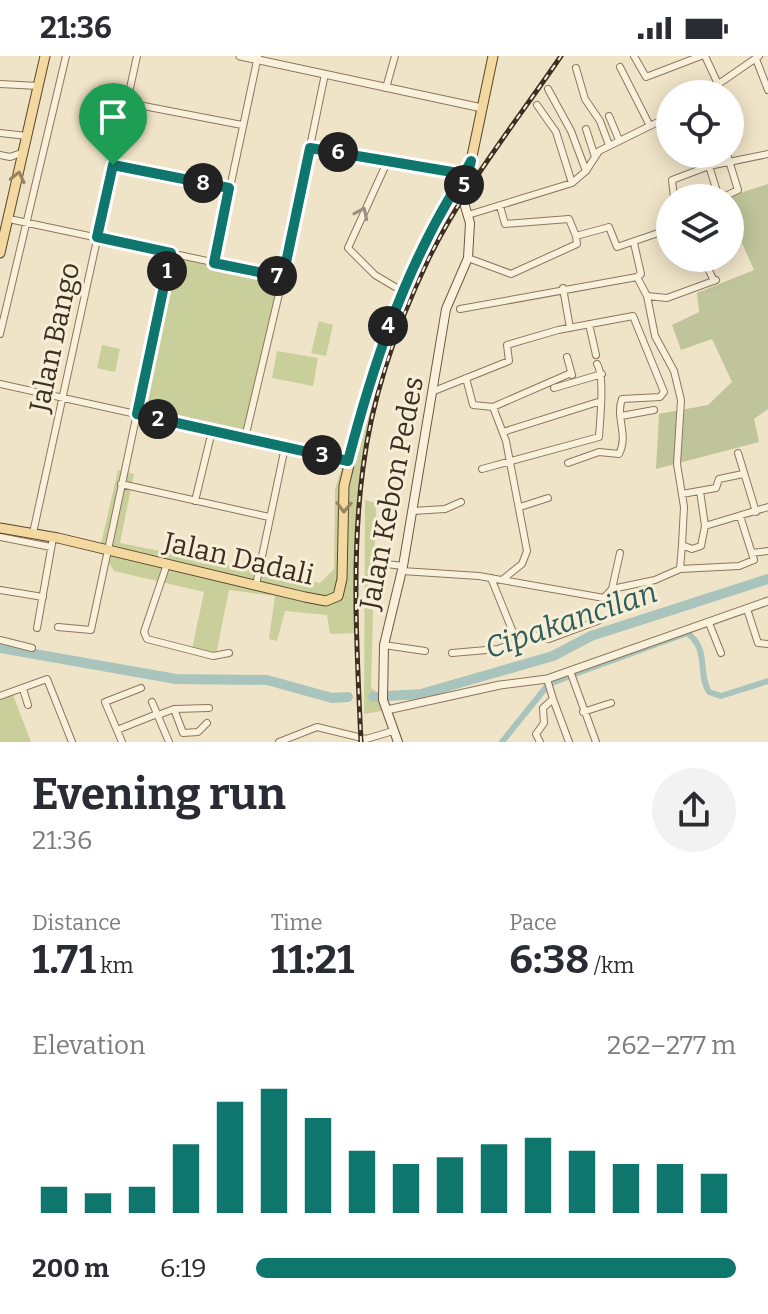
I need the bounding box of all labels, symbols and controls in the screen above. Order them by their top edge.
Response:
text: 21:36 [40,10,112,46]
map controls [656,80,744,272]
button: locate [656,80,744,168]
pin [79,83,147,165]
icon: arrive [91,95,135,139]
pin: 6 [318,132,358,172]
text: 6 [331,138,345,165]
pin: 8 [183,163,223,203]
pin: 5 [444,165,484,205]
text: 8 [196,169,210,196]
one-way arrow [9,171,26,184]
text: 5 [458,171,470,198]
button: layers [656,184,744,272]
one-way arrow [352,207,368,221]
pin: 1 [147,251,187,291]
pin: 7 [257,256,297,296]
text: 1 [162,257,172,284]
street label: Jalan Bango [22,259,86,416]
text: 7 [271,262,283,289]
pin: 4 [368,306,408,346]
text: 4 [381,312,395,339]
street label: Jalan Kebon Pedes [353,374,430,613]
pin: 2 [138,399,178,439]
text: 2 [152,405,164,432]
pin: 3 [302,435,342,475]
text: 3 [316,441,328,468]
one-way arrow [335,501,353,514]
street label: Jalan Dadali [160,525,317,592]
water label: Cipakancilan [480,574,662,666]
text: Evening run [32,768,286,821]
button: share [652,768,736,852]
text: 21:36 [32,825,92,856]
text: Distance [32,909,121,936]
text: Time [271,909,323,936]
text: Pace [509,909,557,936]
text: 1.71 [32,936,96,984]
text: 11:21 [271,936,354,984]
text: 6:38 [509,936,589,984]
text: km [96,952,133,979]
text: /km [589,952,634,979]
text: Elevation [32,1030,145,1061]
text: 262–277 m [607,1030,736,1061]
text: 200 m [32,1253,109,1284]
text: 6:19 [160,1253,207,1284]

